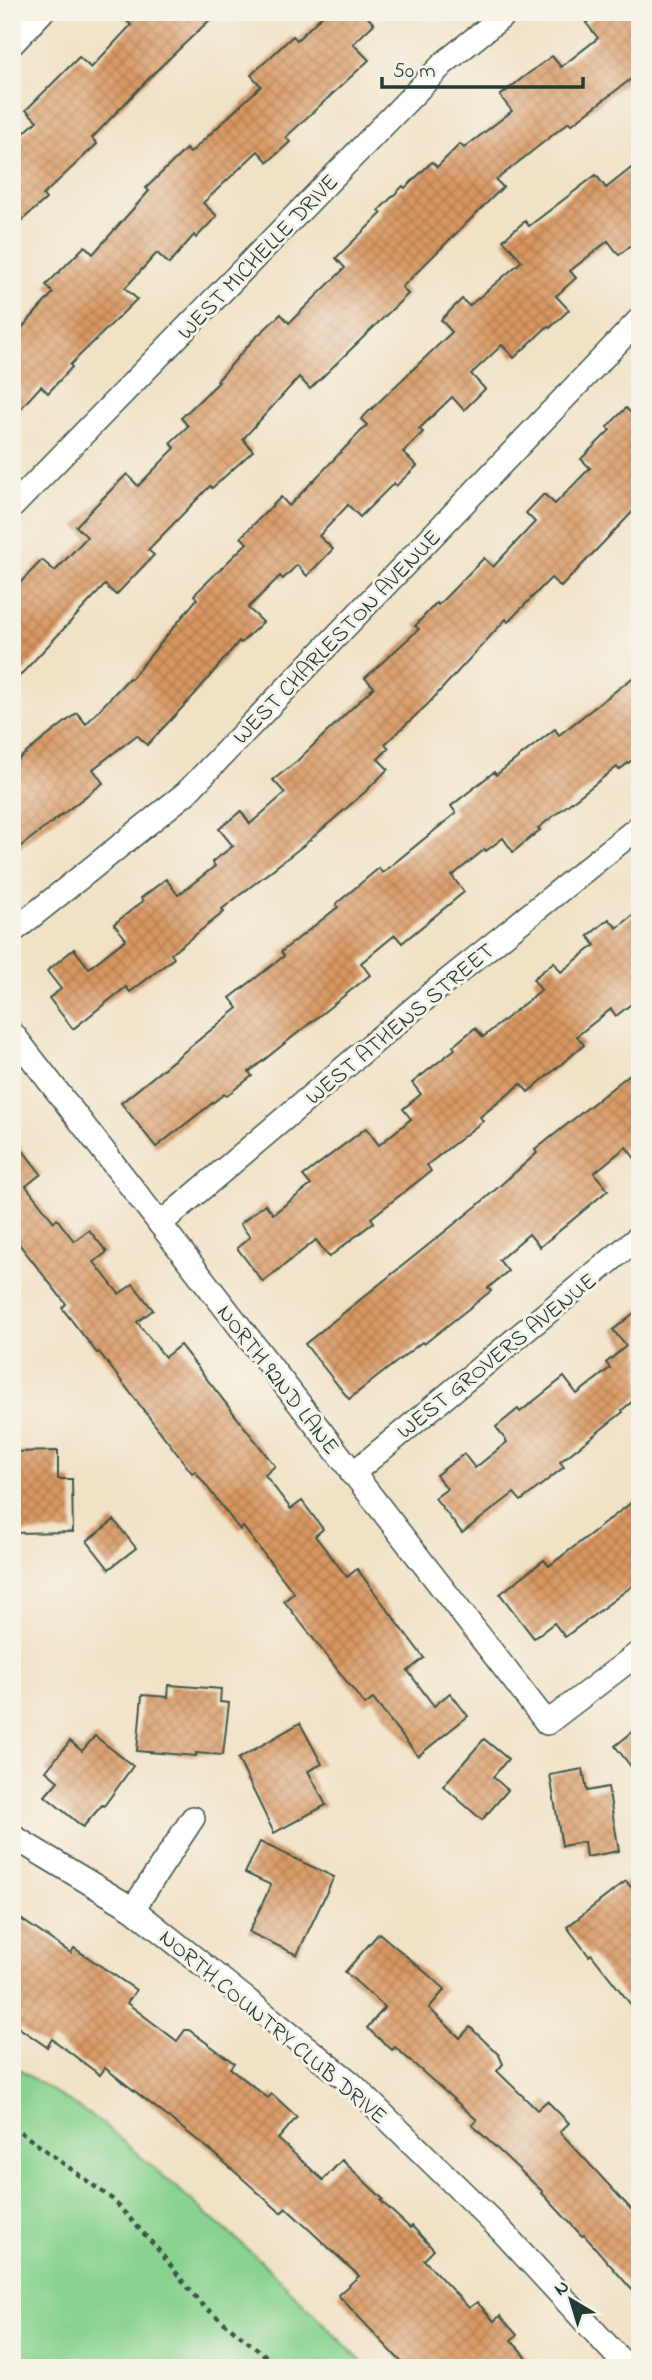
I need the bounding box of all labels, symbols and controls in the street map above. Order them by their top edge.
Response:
scale bar [382,46,584,90]
text: 50 m [393,57,436,87]
street label: WEST MICHELLE DRIVE [171,167,347,348]
street label: WEST CHARLESTON AVENUE [226,523,450,753]
street label: WEST ATHENS STREET [299,936,502,1114]
street label: WEST GROVERS AVENUE [390,1266,605,1448]
street label: NORTH 92ND LANE [208,1298,346,1463]
street label: NORTH COUNTRY CLUB DRIVE [151,1922,394,2133]
north arrow [536,2264,606,2334]
text: N [549,2274,576,2303]

